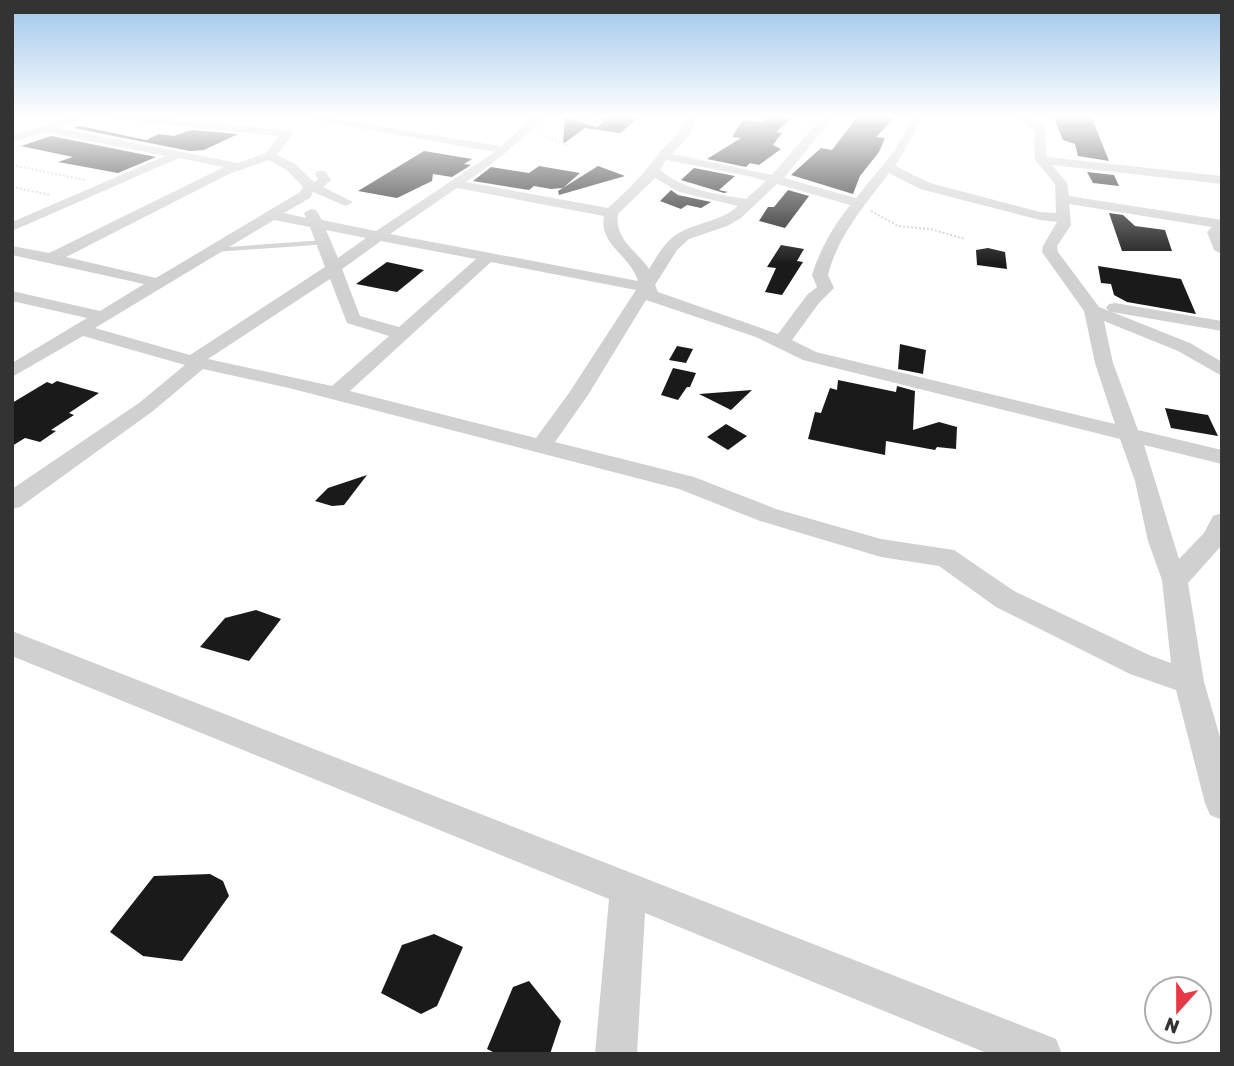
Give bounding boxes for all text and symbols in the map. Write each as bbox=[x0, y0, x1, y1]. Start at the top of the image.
north arrow bbox=[1143, 975, 1213, 1045]
text: N bbox=[1162, 1012, 1183, 1039]

